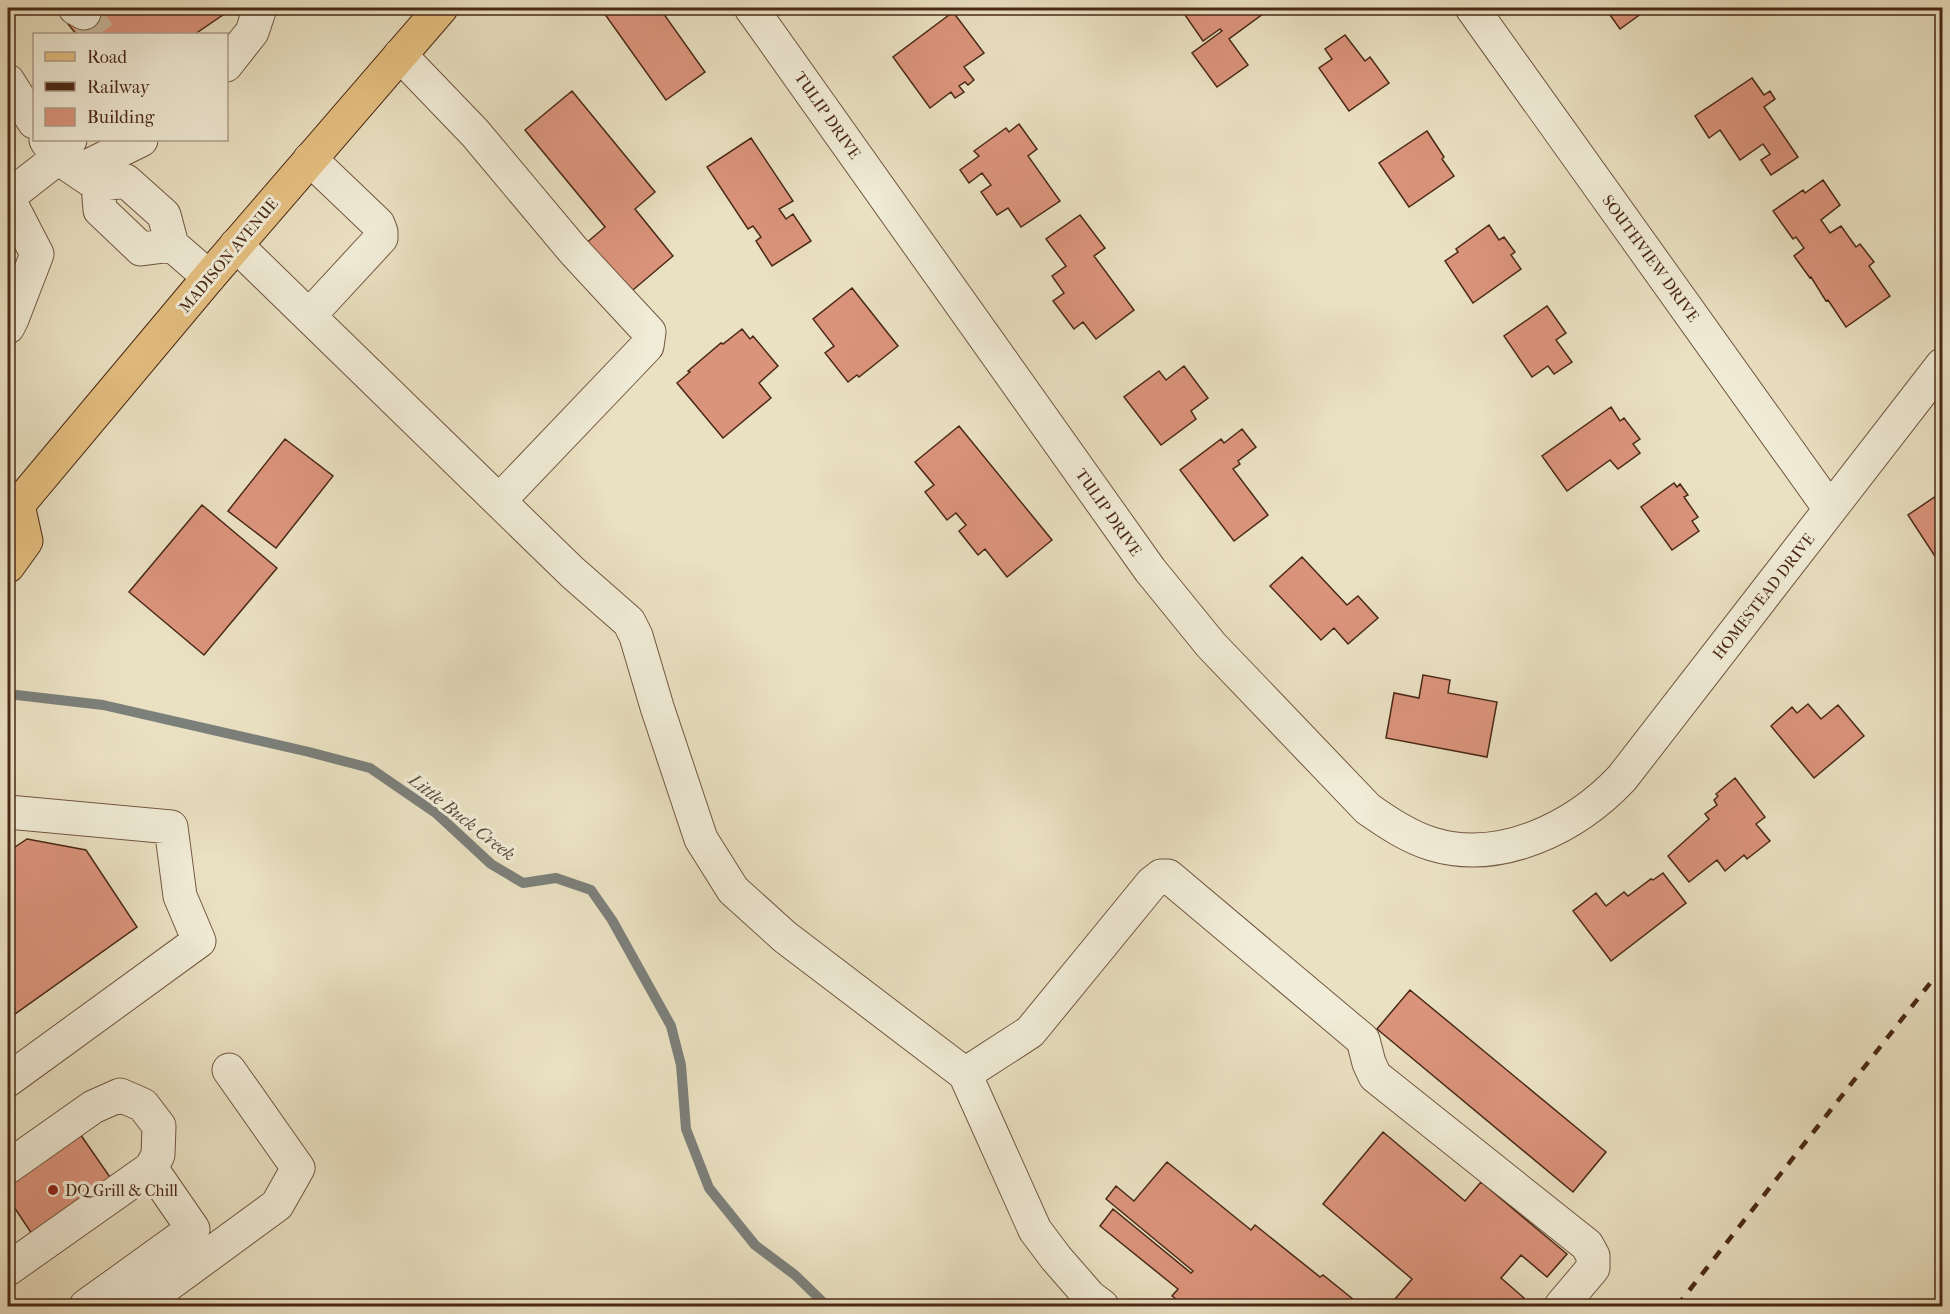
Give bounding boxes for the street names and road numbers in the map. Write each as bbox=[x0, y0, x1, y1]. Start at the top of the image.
street label: TULIP DRIVE bbox=[790, 68, 865, 163]
street label: SOUTHVIEW DRIVE bbox=[1598, 191, 1703, 326]
street label: MADISON AVENUE bbox=[175, 194, 282, 316]
street label: TULIP DRIVE bbox=[1071, 465, 1146, 560]
street label: HOMESTEAD DRIVE bbox=[1708, 529, 1819, 663]

